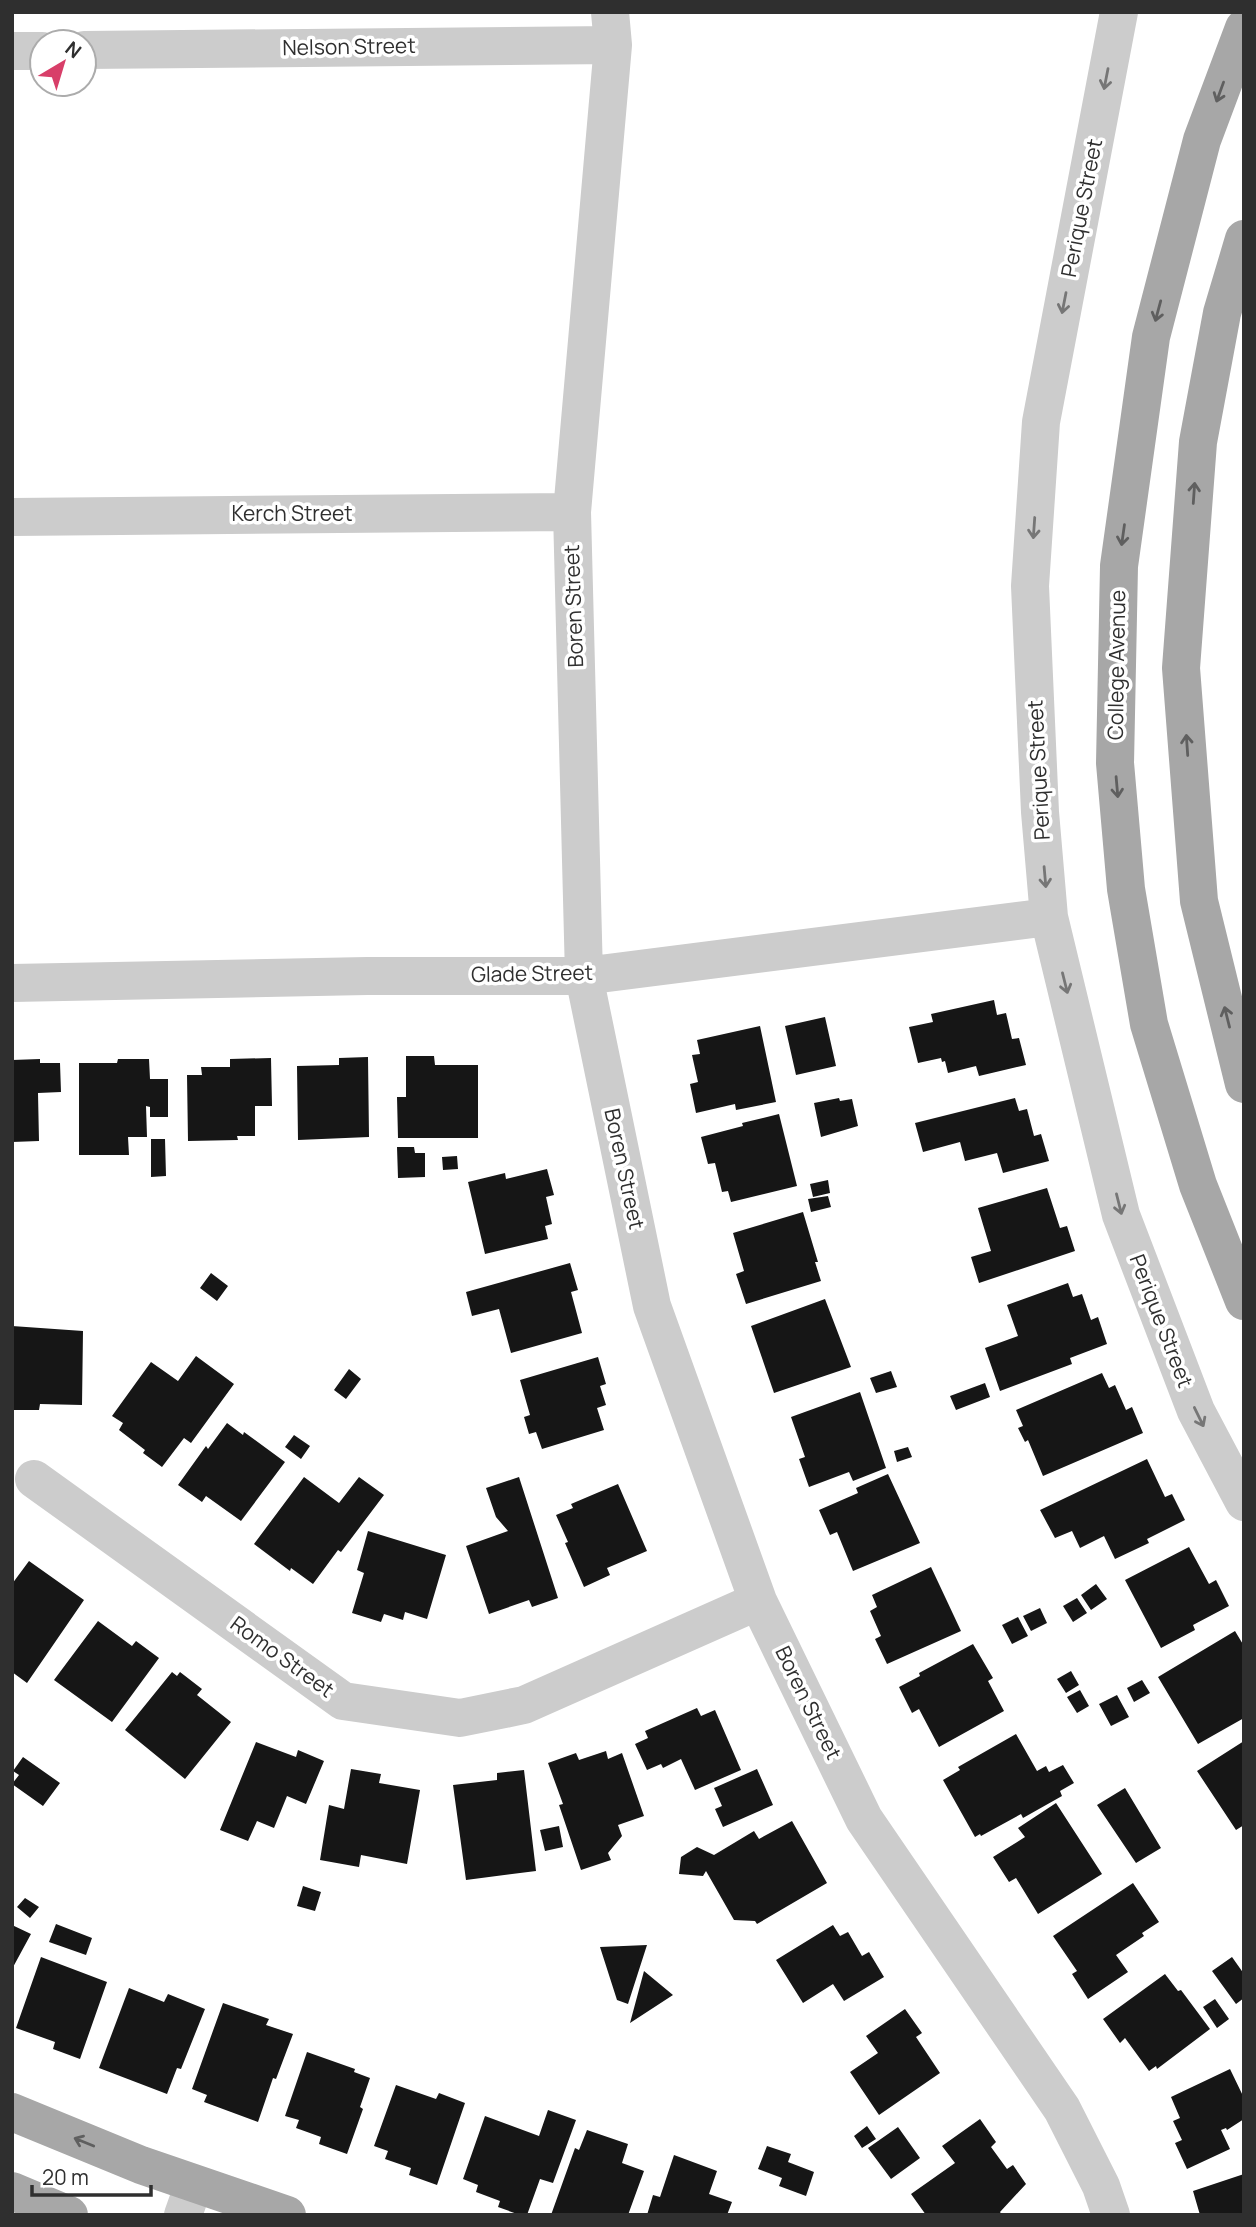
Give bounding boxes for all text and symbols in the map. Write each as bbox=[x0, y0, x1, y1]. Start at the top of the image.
north arrow bbox=[28, 28, 98, 98]
street label: Nelson Street bbox=[282, 31, 416, 61]
text: N bbox=[60, 35, 87, 64]
one-way arrow bbox=[1099, 67, 1113, 90]
one-way arrow bbox=[1213, 81, 1225, 103]
street label: Perique Street bbox=[1054, 136, 1108, 279]
one-way arrow bbox=[1056, 291, 1070, 314]
one-way arrow bbox=[1151, 299, 1164, 322]
one-way arrow bbox=[1188, 483, 1201, 505]
street label: Kerch Street bbox=[231, 499, 353, 527]
one-way arrow bbox=[1027, 516, 1040, 539]
one-way arrow bbox=[1116, 523, 1129, 546]
street label: Boren Street bbox=[557, 544, 589, 668]
street label: College Avenue bbox=[1101, 590, 1131, 740]
street label: Perique Street bbox=[1020, 699, 1056, 841]
one-way arrow bbox=[1180, 734, 1193, 756]
one-way arrow bbox=[1111, 775, 1124, 798]
one-way arrow bbox=[1039, 865, 1052, 888]
street label: Glade Street bbox=[471, 958, 593, 988]
one-way arrow bbox=[1059, 971, 1072, 994]
one-way arrow bbox=[1220, 1006, 1233, 1029]
street label: Boren Street bbox=[599, 1106, 651, 1232]
one-way arrow bbox=[1113, 1192, 1126, 1215]
street label: Perique Street bbox=[1124, 1250, 1200, 1391]
one-way arrow bbox=[1193, 1406, 1206, 1427]
street label: Romo Street bbox=[225, 1609, 340, 1703]
street label: Boren Street bbox=[769, 1641, 848, 1764]
one-way arrow bbox=[74, 2134, 96, 2147]
scale bar bbox=[32, 2154, 150, 2198]
text: 20 m bbox=[42, 2163, 89, 2191]

